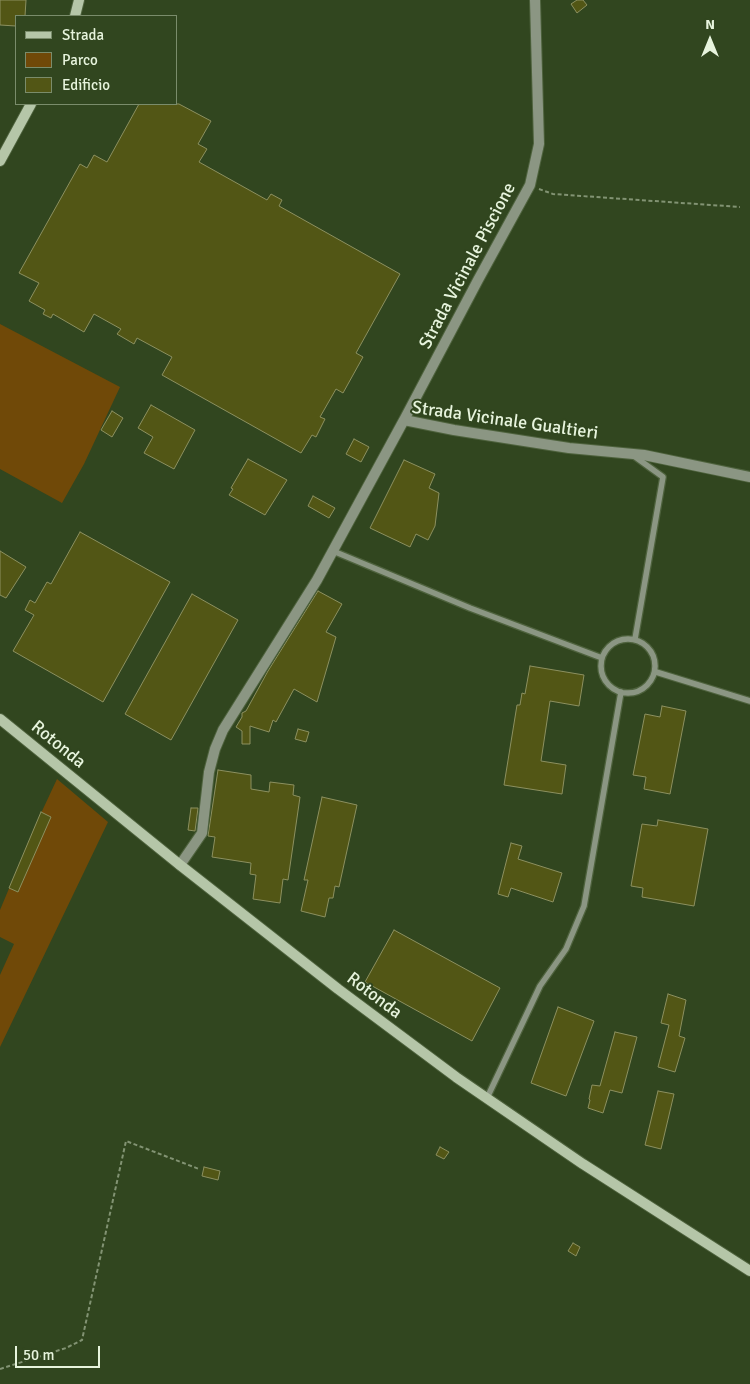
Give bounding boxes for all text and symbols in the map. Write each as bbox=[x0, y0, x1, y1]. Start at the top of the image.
legend bbox=[15, 15, 178, 105]
north arrow bbox=[685, 15, 735, 65]
text: N bbox=[705, 16, 715, 33]
text: Strada bbox=[62, 26, 104, 44]
text: Parco bbox=[62, 51, 98, 69]
text: Edificio bbox=[62, 76, 110, 94]
street label: Strada Vicinale Piscione bbox=[415, 179, 521, 353]
street label: Strada Vicinale Gualtieri bbox=[410, 397, 600, 445]
street label: Rotonda bbox=[26, 717, 90, 773]
street label: Rotonda bbox=[342, 968, 406, 1024]
scale bar bbox=[18, 1336, 102, 1368]
text: 50 m bbox=[23, 1346, 54, 1364]

